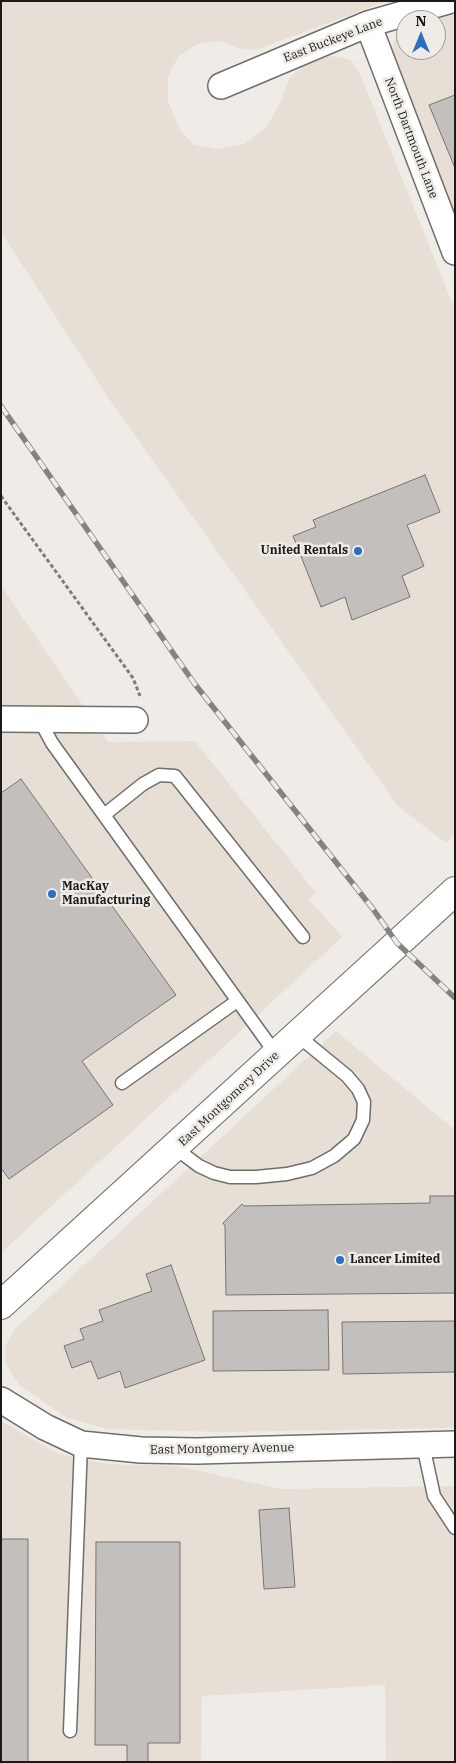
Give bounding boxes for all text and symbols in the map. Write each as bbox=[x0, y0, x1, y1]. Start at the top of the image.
north arrow bbox=[396, 10, 446, 60]
text: N bbox=[415, 12, 427, 30]
street label: East Buckeye Lane bbox=[281, 14, 385, 66]
street label: North Dartmouth Lane bbox=[381, 75, 441, 201]
place label: United Rentals bbox=[261, 544, 348, 558]
marker: United Rentals bbox=[352, 545, 364, 557]
place label: MacKay Manufacturing bbox=[62, 880, 150, 908]
marker: MacKay Manufacturing bbox=[46, 888, 58, 900]
street label: East Montgomery Drive bbox=[176, 1049, 282, 1149]
place label: Lancer Limited bbox=[350, 1253, 440, 1267]
marker: Lancer Limited bbox=[334, 1254, 346, 1266]
street label: East Montgomery Avenue bbox=[150, 1441, 294, 1457]

